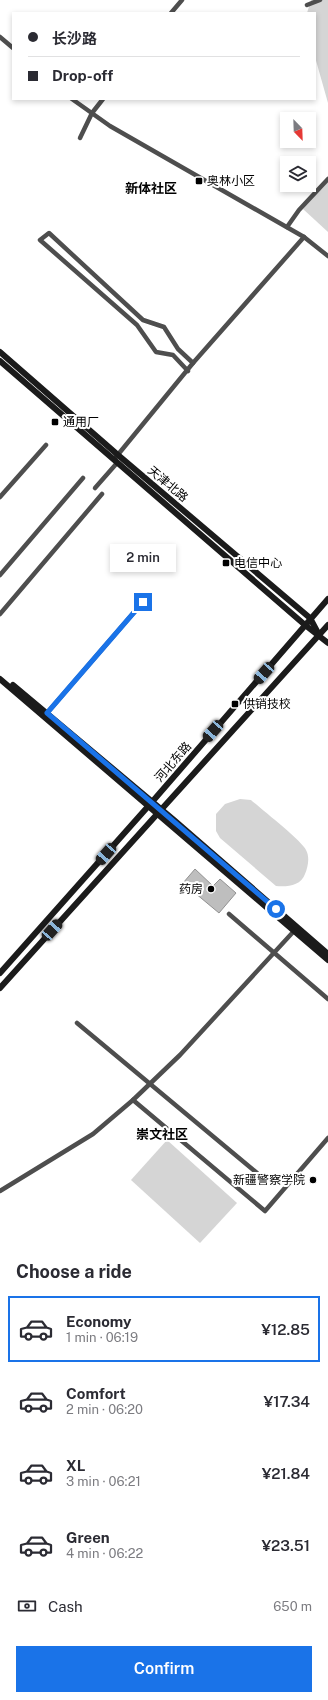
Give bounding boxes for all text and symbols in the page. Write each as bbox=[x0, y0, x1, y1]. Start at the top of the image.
text: 长沙路 bbox=[52, 30, 97, 47]
text: Drop-off bbox=[52, 67, 113, 84]
north arrow bbox=[280, 112, 316, 148]
map controls bbox=[280, 112, 316, 192]
button: layers bbox=[280, 156, 316, 192]
place label: 奥林小区 bbox=[207, 174, 255, 188]
marker: 奥林小区 bbox=[194, 176, 204, 186]
district label: 新体社区 bbox=[125, 181, 177, 196]
place label: 通用厂 bbox=[63, 415, 99, 429]
marker: 通用厂 bbox=[50, 417, 60, 427]
street label: 天津北路 bbox=[145, 463, 191, 505]
callout: 2 min bbox=[110, 544, 176, 572]
text: 2 min bbox=[126, 550, 160, 565]
place label: 电信中心 bbox=[234, 556, 282, 570]
marker: 电信中心 bbox=[221, 558, 231, 568]
route end bbox=[134, 593, 152, 611]
car bbox=[252, 660, 276, 686]
place label: 供销技校 bbox=[243, 697, 291, 711]
marker: 供销技校 bbox=[230, 699, 240, 709]
car bbox=[201, 718, 225, 744]
street label: 河北东路 bbox=[152, 739, 194, 785]
car bbox=[94, 841, 118, 867]
place label: 药房 bbox=[179, 882, 203, 896]
marker: 药房 bbox=[206, 884, 216, 894]
route start bbox=[267, 900, 285, 918]
car bbox=[40, 917, 64, 943]
district label: 崇文社区 bbox=[136, 1127, 188, 1142]
place label: 新疆警察学院 bbox=[233, 1173, 305, 1187]
marker: 新疆警察学院 bbox=[308, 1175, 318, 1185]
text: Choose a ride bbox=[16, 1261, 132, 1282]
icon: car bbox=[18, 1311, 54, 1347]
text: Economy bbox=[66, 1313, 131, 1330]
text: ¥12.85 bbox=[261, 1321, 310, 1338]
text: 1 min · 06:19 bbox=[66, 1330, 138, 1345]
icon: car bbox=[18, 1383, 54, 1419]
text: Comfort bbox=[66, 1385, 126, 1402]
text: ¥17.34 bbox=[264, 1393, 310, 1410]
text: 2 min · 06:20 bbox=[66, 1402, 143, 1417]
icon: car bbox=[18, 1455, 54, 1491]
text: XL bbox=[66, 1457, 85, 1474]
text: ¥21.84 bbox=[262, 1465, 310, 1482]
text: 3 min · 06:21 bbox=[66, 1474, 141, 1489]
icon: car bbox=[18, 1527, 54, 1563]
text: Green bbox=[66, 1529, 110, 1546]
text: ¥23.51 bbox=[262, 1537, 310, 1554]
text: 4 min · 06:22 bbox=[66, 1546, 143, 1561]
icon: cash bbox=[16, 1595, 38, 1617]
text: Cash bbox=[48, 1598, 83, 1615]
text: 650 m bbox=[273, 1599, 312, 1614]
button: Confirm bbox=[16, 1646, 312, 1692]

